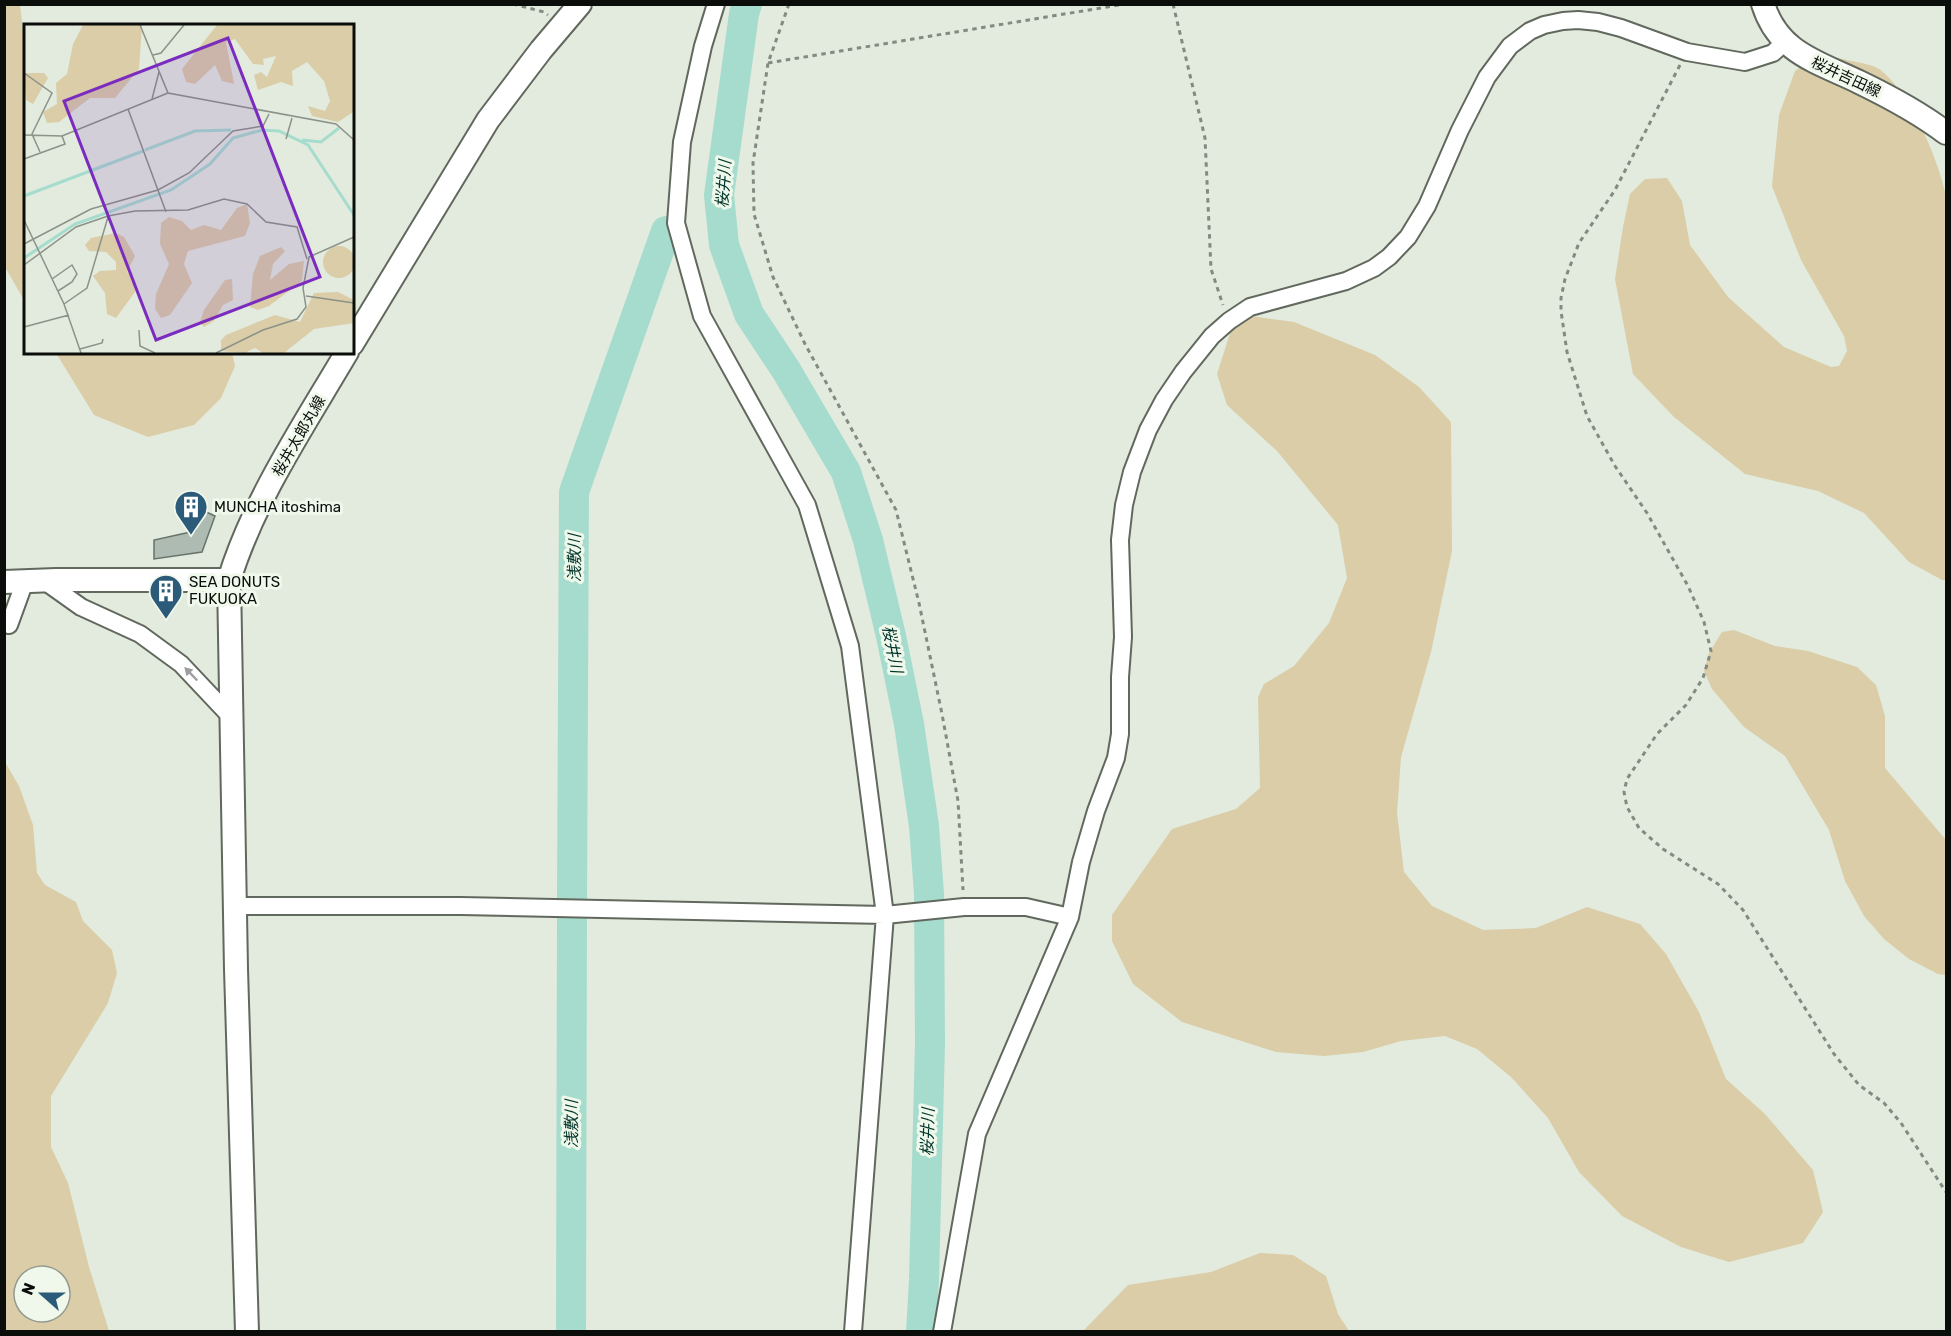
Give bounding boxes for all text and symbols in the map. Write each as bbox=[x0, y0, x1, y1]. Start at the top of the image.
inset map bbox=[24, 24, 354, 354]
street label: 桜井吉田線 bbox=[1808, 53, 1884, 101]
water label: 桜井川 bbox=[712, 157, 735, 209]
street label: 桜井太郎丸線 bbox=[269, 393, 329, 479]
building icon: MUNCHA itoshima bbox=[173, 489, 209, 536]
place label: MUNCHA itoshima bbox=[214, 498, 341, 516]
water label: 浅敷川 bbox=[565, 532, 584, 582]
building icon: SEA DONUTS FUKUOKA bbox=[148, 573, 184, 620]
place label: SEA DONUTS FUKUOKA bbox=[189, 573, 280, 608]
water label: 桜井川 bbox=[879, 624, 907, 676]
one-way arrow bbox=[184, 667, 198, 682]
water label: 浅敷川 bbox=[562, 1098, 581, 1148]
water label: 桜井川 bbox=[917, 1106, 938, 1156]
north arrow bbox=[12, 1264, 72, 1324]
text: N bbox=[18, 1280, 39, 1298]

